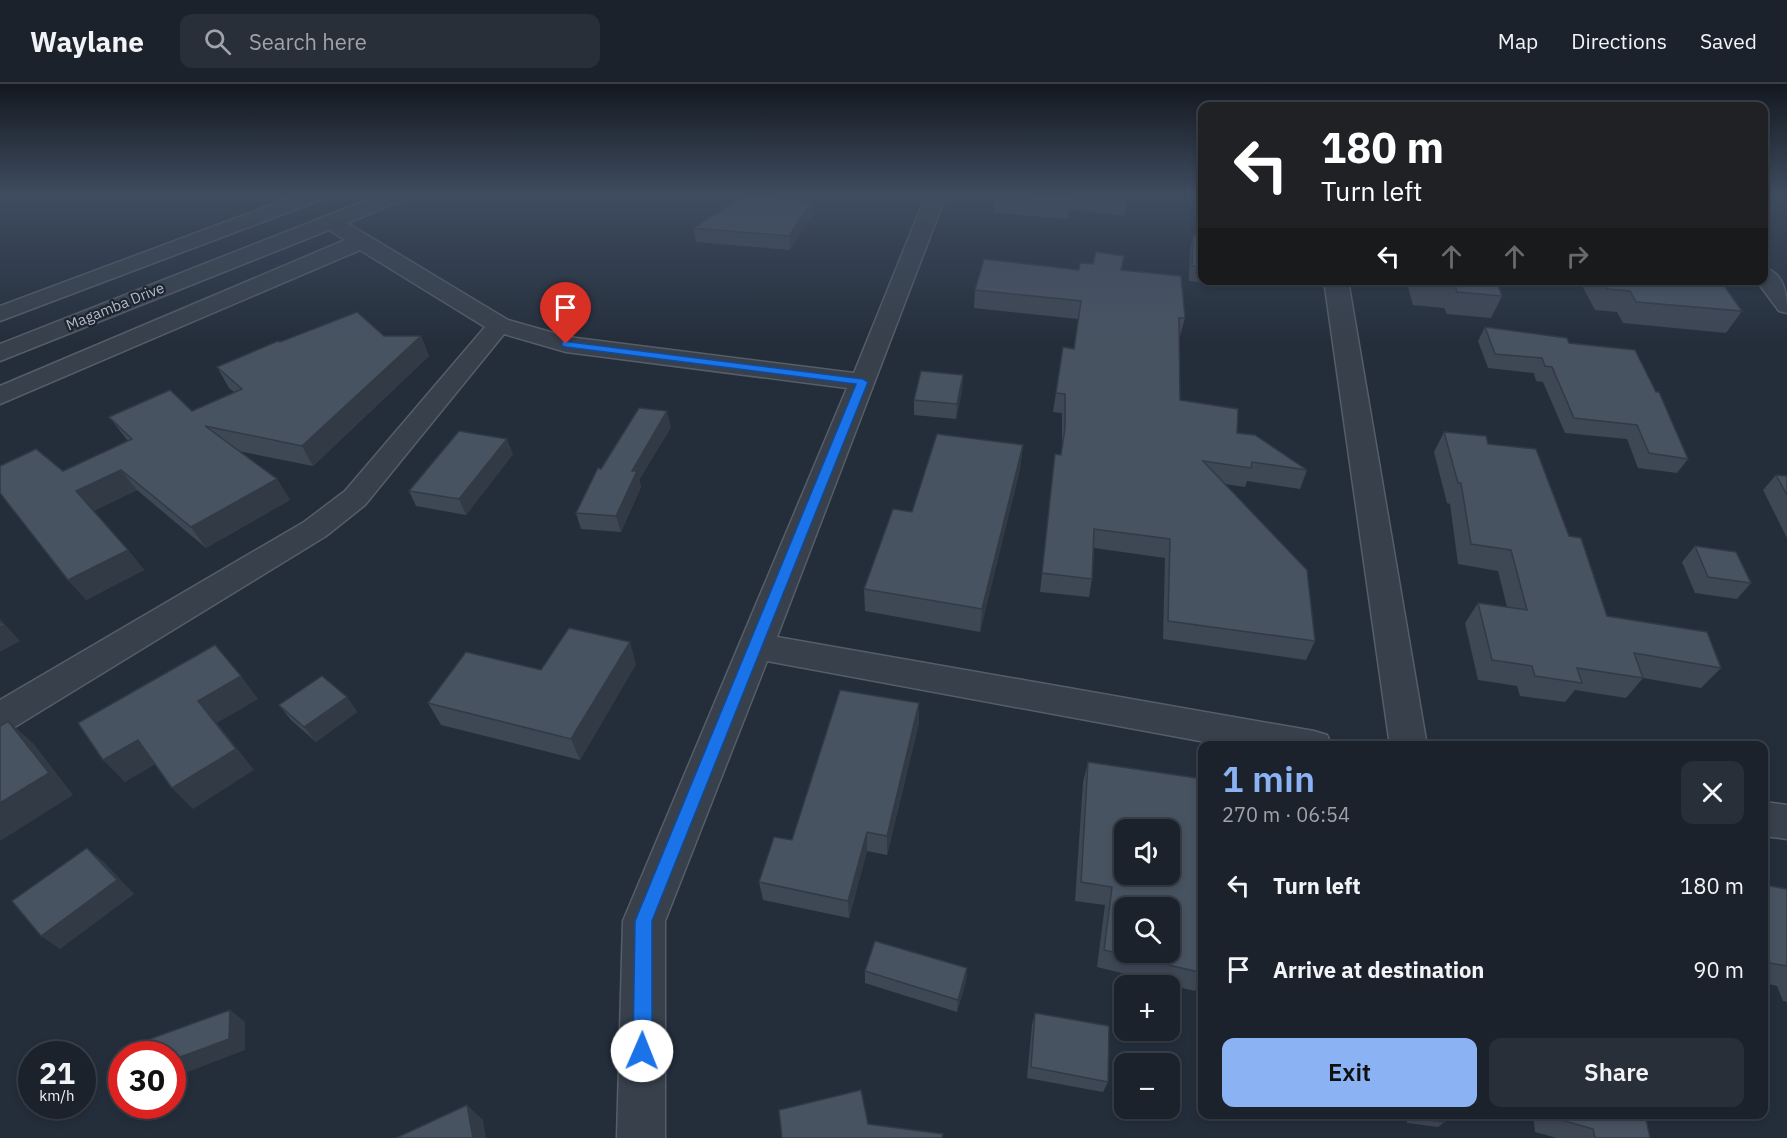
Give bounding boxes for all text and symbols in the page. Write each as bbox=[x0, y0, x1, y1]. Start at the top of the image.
search box bbox=[180, 14, 600, 68]
text: Waylane bbox=[30, 23, 144, 60]
icon: search bbox=[201, 25, 234, 58]
text: Search here bbox=[249, 27, 367, 56]
text: Map bbox=[1498, 27, 1538, 55]
text: Directions bbox=[1571, 27, 1667, 55]
text: Saved bbox=[1700, 27, 1757, 55]
text: 180 m bbox=[1321, 120, 1444, 175]
icon: left bbox=[1222, 126, 1300, 204]
text: Turn left bbox=[1321, 173, 1422, 208]
icon: left bbox=[1372, 240, 1405, 273]
icon: ahead bbox=[1435, 240, 1468, 273]
icon: ahead bbox=[1498, 240, 1531, 273]
icon: right bbox=[1561, 240, 1594, 273]
street label: Magamba Drive bbox=[63, 278, 167, 334]
pin bbox=[540, 282, 591, 344]
icon: arrive bbox=[549, 291, 582, 324]
text: 1 min bbox=[1222, 755, 1315, 802]
button: close bbox=[1681, 761, 1744, 824]
text: 270 m · 06:54 bbox=[1222, 801, 1350, 828]
map controls bbox=[1114, 819, 1180, 1119]
button: sound bbox=[1114, 819, 1180, 885]
icon: left bbox=[1222, 869, 1255, 902]
text: Turn left bbox=[1273, 871, 1361, 900]
text: 180 m bbox=[1680, 871, 1744, 900]
button: search bbox=[1114, 897, 1180, 963]
icon: arrive bbox=[1222, 953, 1255, 986]
text: Arrive at destination bbox=[1273, 955, 1484, 984]
text: 90 m bbox=[1693, 955, 1744, 984]
button: + bbox=[1114, 975, 1180, 1041]
position arrow bbox=[610, 1019, 674, 1083]
button: Exit bbox=[1222, 1038, 1477, 1107]
button: Share bbox=[1489, 1038, 1744, 1107]
speed limit sign: 30 bbox=[108, 1041, 186, 1119]
text: 21 bbox=[39, 1053, 75, 1092]
button: − bbox=[1114, 1053, 1180, 1119]
text: km/h bbox=[39, 1086, 75, 1105]

